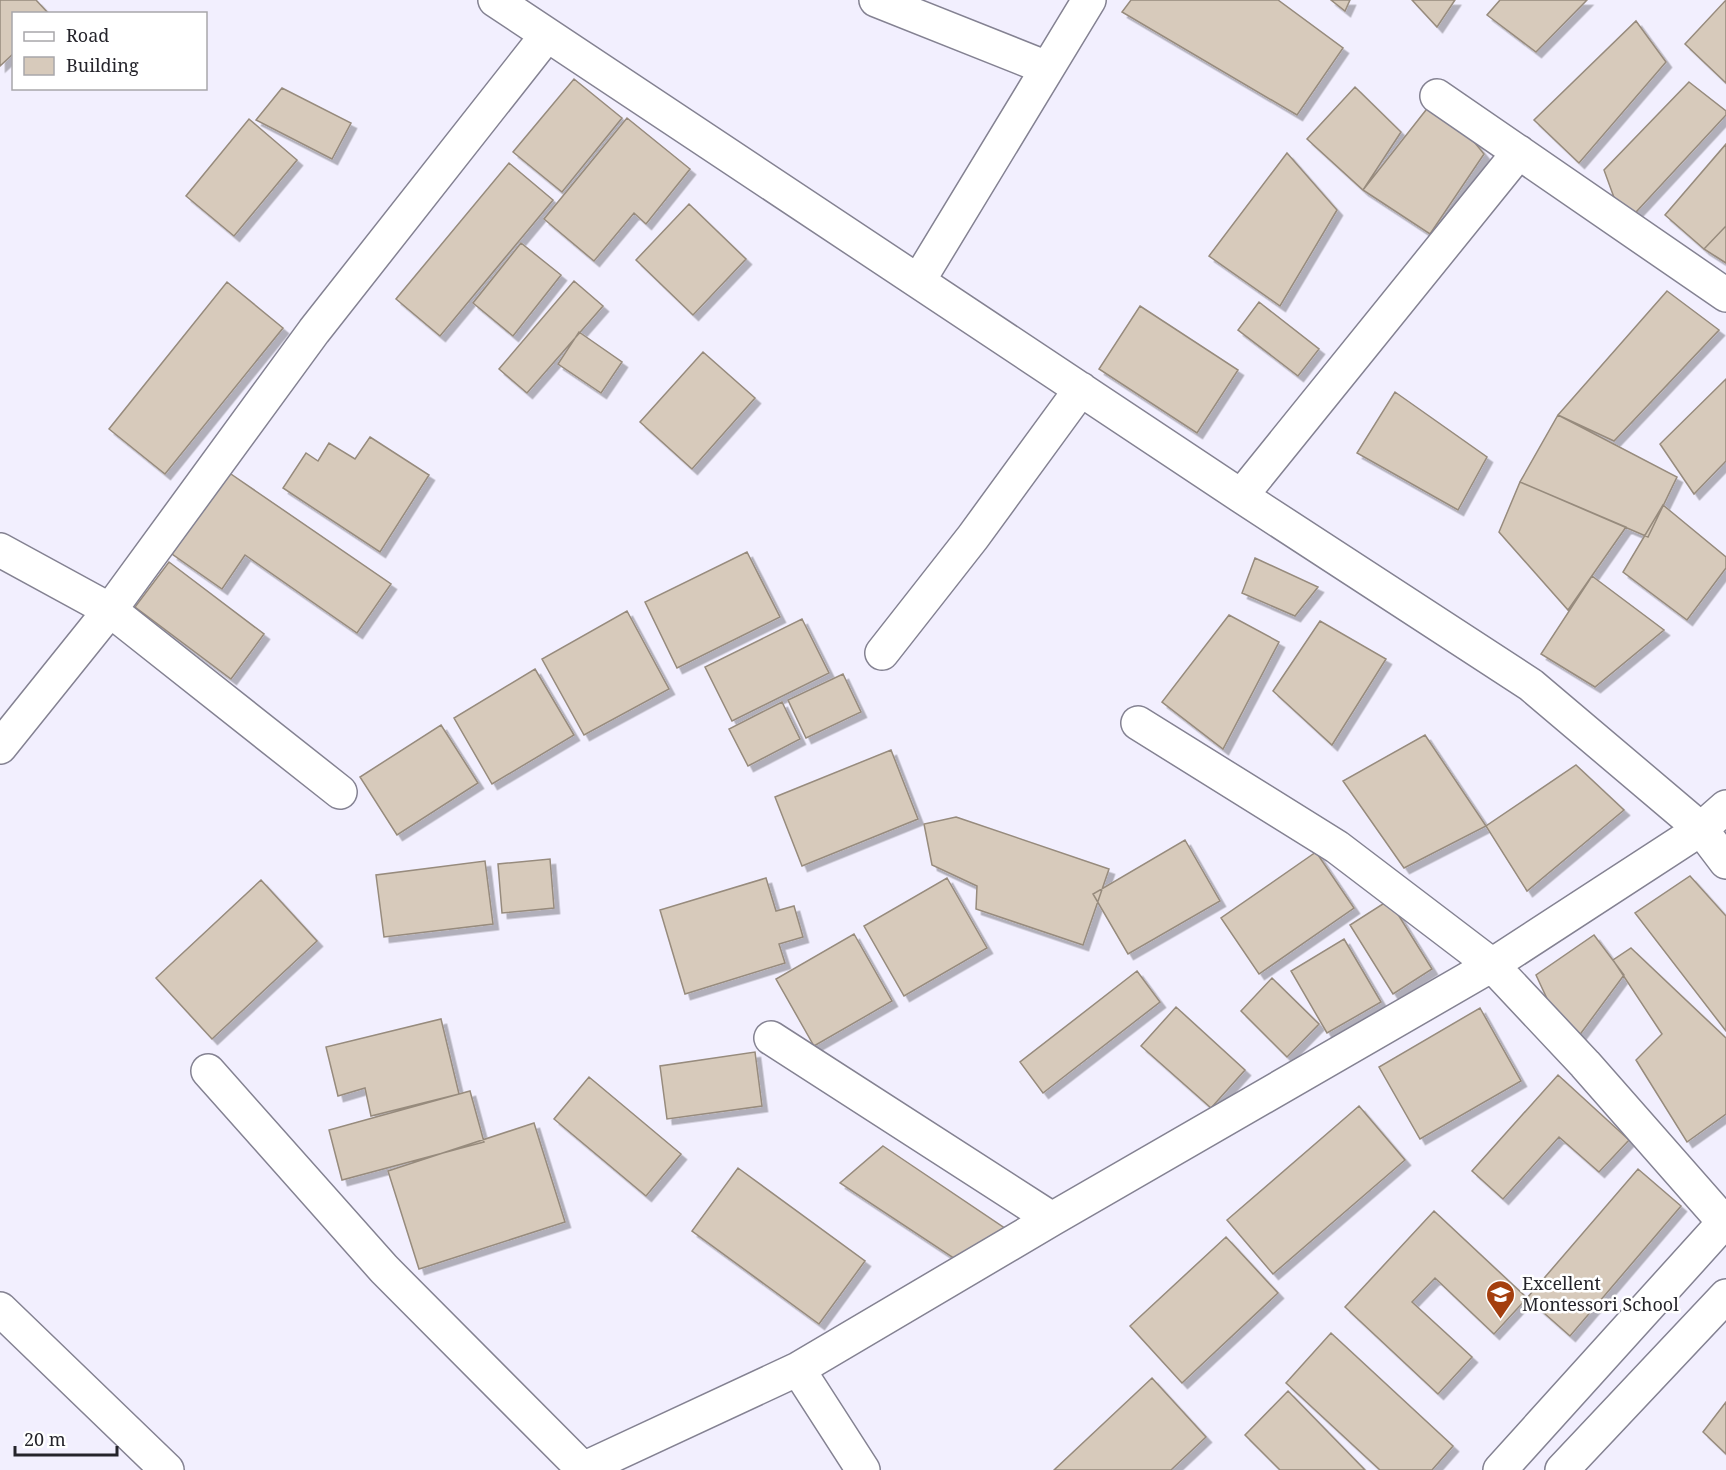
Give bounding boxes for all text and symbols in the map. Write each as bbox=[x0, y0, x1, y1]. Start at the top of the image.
legend bbox=[12, 12, 207, 90]
text: Road bbox=[66, 23, 109, 47]
text: Building bbox=[66, 53, 139, 77]
place label: Excellent Montessori School bbox=[1522, 1271, 1679, 1316]
school or university icon: Excellent Montessori School bbox=[1485, 1278, 1517, 1320]
scale bar bbox=[15, 1419, 117, 1457]
text: 20 m bbox=[24, 1427, 66, 1451]

